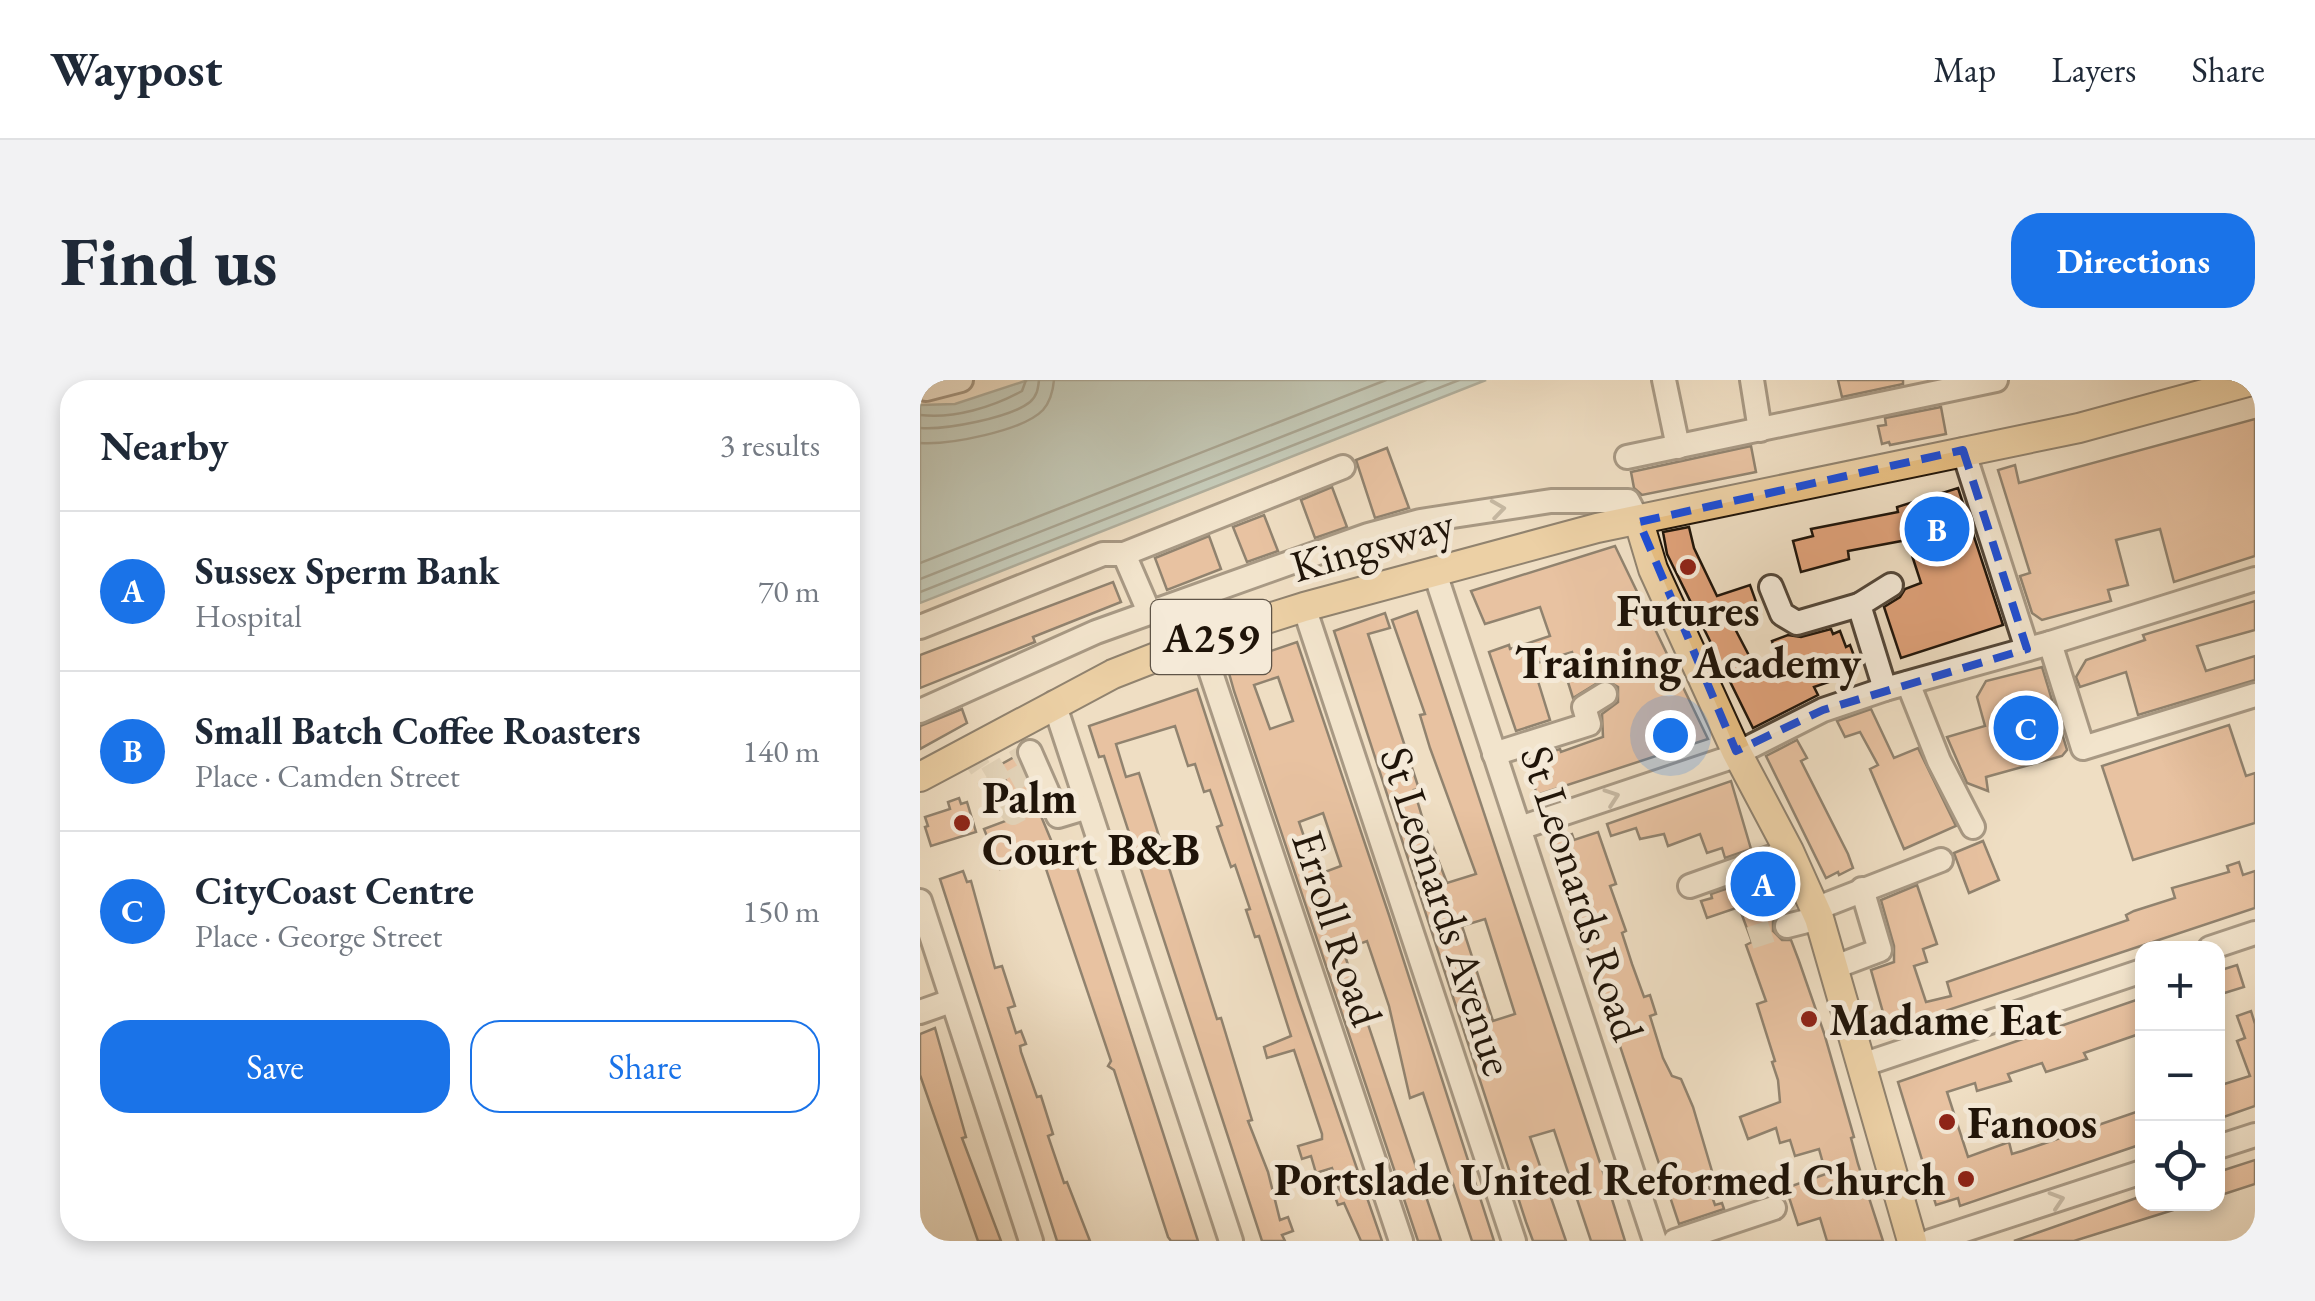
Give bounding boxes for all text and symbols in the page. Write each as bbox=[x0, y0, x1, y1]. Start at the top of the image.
text: Waypost bbox=[50, 38, 222, 100]
text: Map bbox=[1933, 47, 1996, 92]
text: Layers bbox=[2051, 47, 2136, 92]
text: Share bbox=[2191, 47, 2265, 92]
button: Directions bbox=[2011, 213, 2255, 308]
text: Find us bbox=[60, 215, 278, 306]
text: Nearby bbox=[100, 418, 229, 473]
text: 3 results bbox=[720, 424, 820, 466]
pin: B bbox=[1904, 492, 1970, 566]
street label: Kingsway bbox=[1284, 493, 1460, 595]
one-way arrow bbox=[1489, 500, 1506, 521]
text: Sussex Sperm Bank bbox=[195, 546, 499, 595]
marker: Futures Training Academy bbox=[1677, 556, 1699, 578]
text: A bbox=[121, 570, 144, 612]
text: 70 m bbox=[758, 570, 820, 612]
place label: Futures Training Academy bbox=[1515, 581, 1862, 692]
text: Hospital bbox=[195, 595, 302, 637]
road number: A259 bbox=[1151, 600, 1271, 674]
pin: C bbox=[1994, 690, 2058, 766]
text: Small Batch Coffee Roasters bbox=[195, 706, 641, 755]
your location bbox=[1645, 710, 1696, 761]
text: B bbox=[122, 730, 143, 772]
text: 140 m bbox=[743, 730, 820, 772]
street label: St Leonards Road bbox=[1508, 738, 1658, 1048]
street label: St Leonards Avenue bbox=[1368, 739, 1528, 1083]
text: Place · Camden Street bbox=[195, 755, 460, 797]
place label: Palm Court B&B bbox=[982, 768, 1200, 878]
one-way arrow bbox=[1603, 788, 1620, 808]
marker: Palm Court B&B bbox=[951, 812, 973, 834]
street label: Erroll Road bbox=[1279, 823, 1397, 1033]
pin: A bbox=[1730, 846, 1796, 922]
text: CityCoast Centre bbox=[195, 866, 474, 915]
text: C bbox=[121, 890, 144, 932]
text: 150 m bbox=[743, 890, 820, 932]
text: Place · George Street bbox=[195, 915, 442, 957]
map controls bbox=[2135, 941, 2225, 1211]
button: + bbox=[2135, 941, 2225, 1031]
place label: Madame Eat bbox=[1829, 990, 2062, 1048]
marker: Madame Eat bbox=[1798, 1008, 1820, 1030]
button: Save bbox=[100, 1020, 450, 1113]
button: Share bbox=[470, 1020, 820, 1113]
button: − bbox=[2135, 1031, 2225, 1121]
place label: Fanoos bbox=[1967, 1093, 2097, 1151]
marker: Fanoos bbox=[1936, 1111, 1958, 1133]
button: locate bbox=[2135, 1121, 2225, 1211]
place label: Portslade United Reformed Church bbox=[1274, 1150, 1946, 1208]
marker: Portslade United Reformed Church bbox=[1955, 1168, 1977, 1190]
one-way arrow bbox=[2047, 1191, 2064, 1212]

